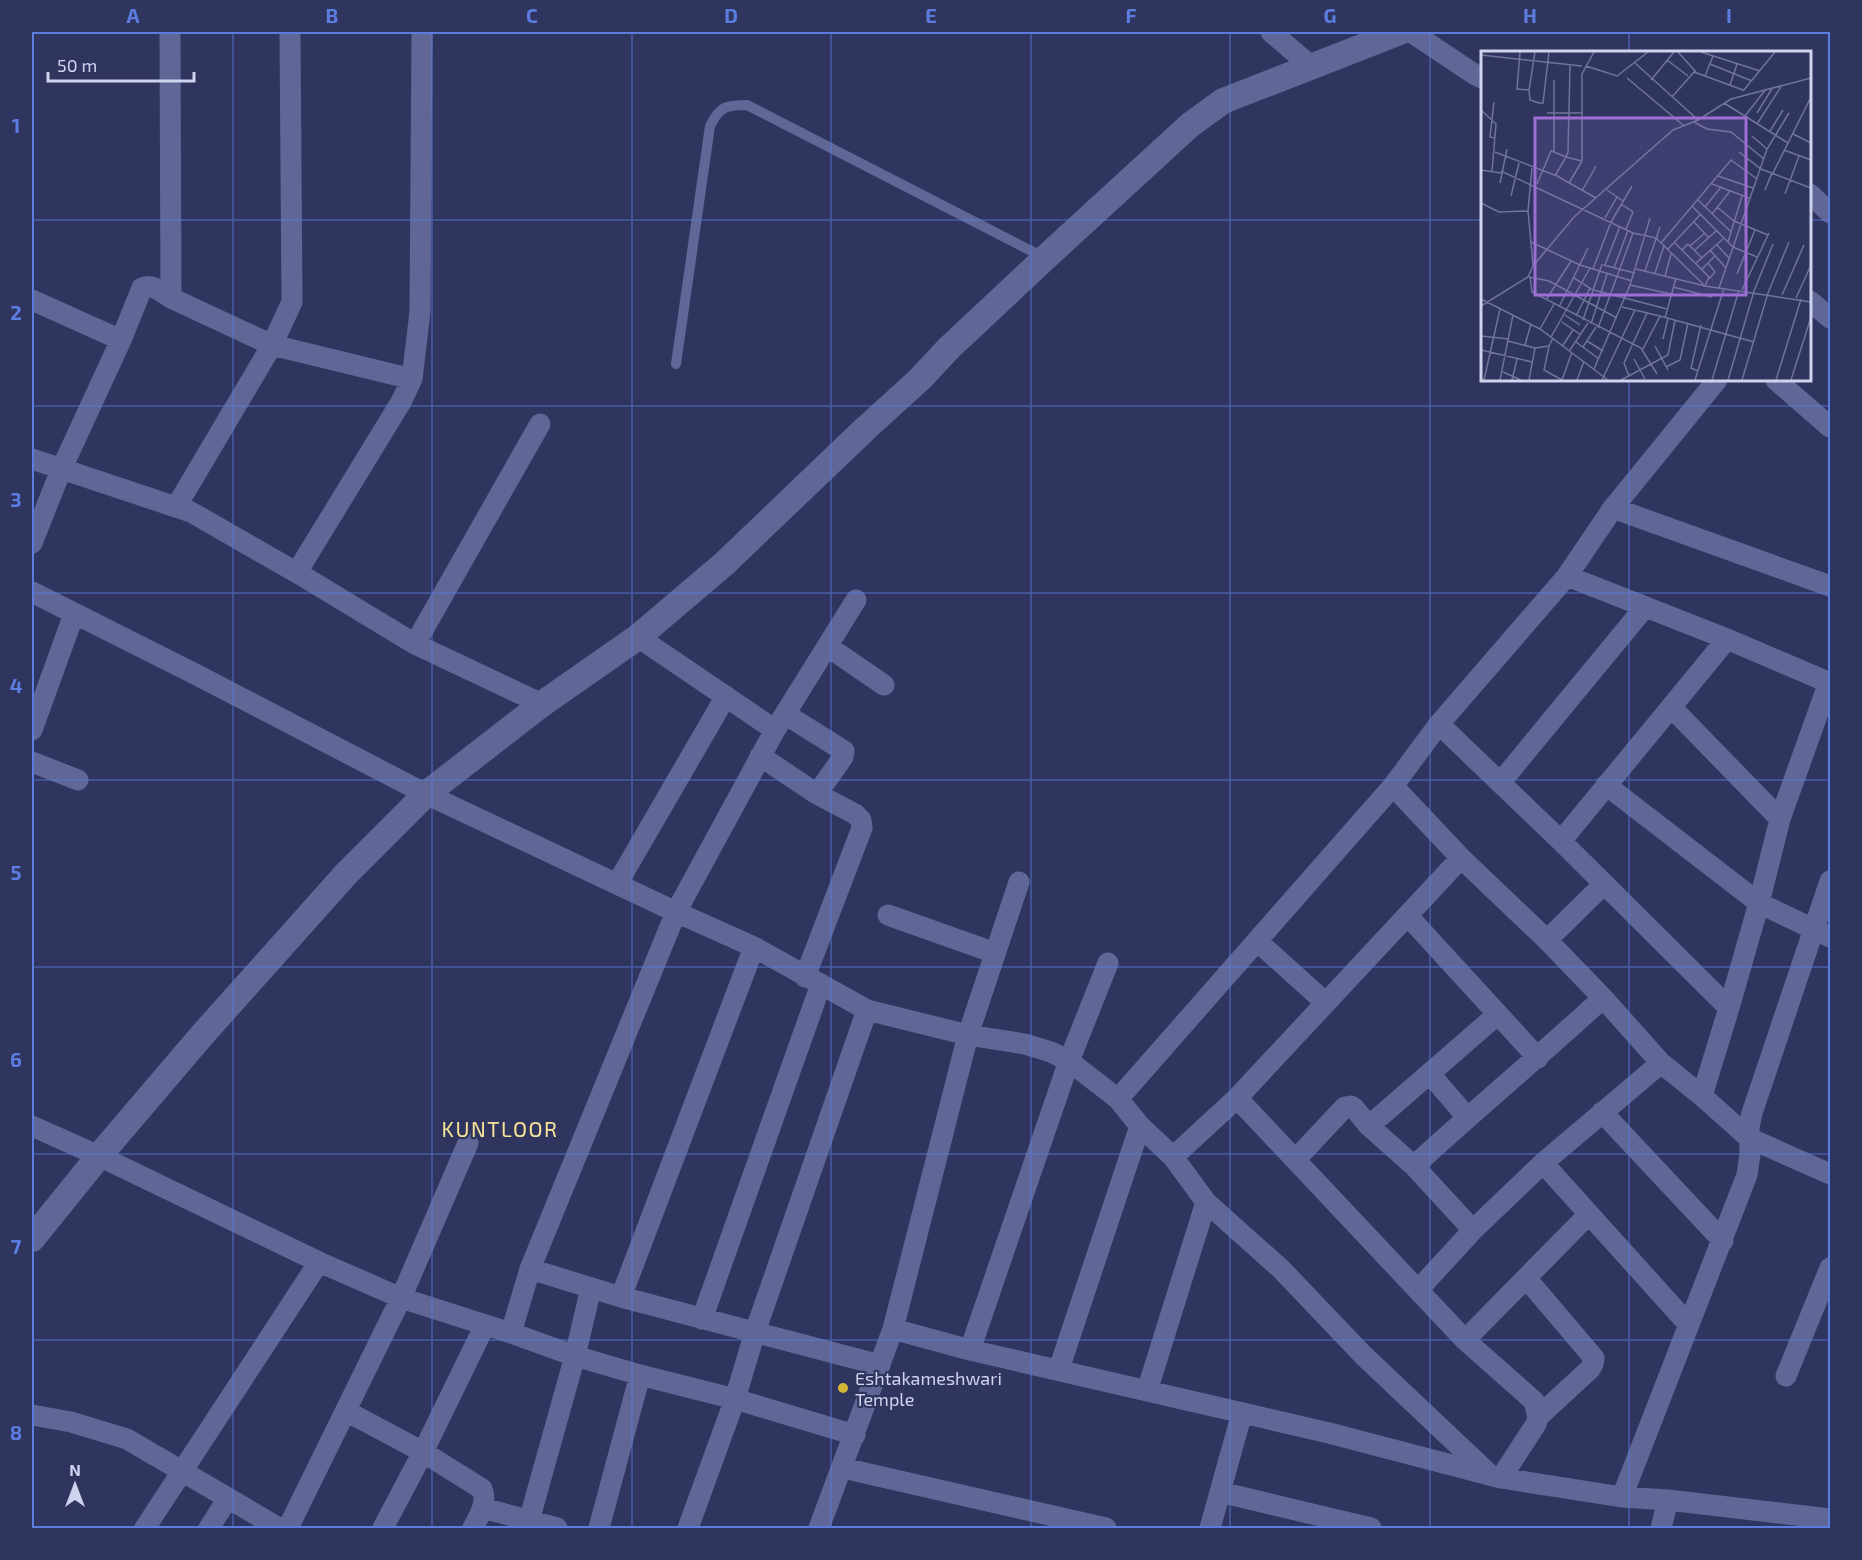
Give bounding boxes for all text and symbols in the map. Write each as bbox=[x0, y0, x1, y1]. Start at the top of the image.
text: A bbox=[126, 3, 140, 27]
text: B bbox=[326, 3, 338, 27]
text: C bbox=[526, 3, 538, 27]
text: D bbox=[724, 3, 738, 27]
text: E bbox=[925, 3, 937, 27]
text: F bbox=[1125, 3, 1137, 27]
text: G bbox=[1324, 3, 1336, 27]
text: H bbox=[1523, 3, 1537, 27]
text: I bbox=[1726, 3, 1732, 27]
scale bar bbox=[48, 45, 194, 83]
inset map bbox=[1481, 51, 1811, 381]
text: 50 m bbox=[57, 54, 97, 76]
text: 1 bbox=[12, 113, 20, 137]
text: 2 bbox=[10, 300, 22, 324]
text: 3 bbox=[10, 487, 22, 511]
text: 4 bbox=[10, 673, 23, 697]
text: 5 bbox=[10, 860, 22, 884]
text: 6 bbox=[10, 1047, 22, 1071]
district label: KUNTLOOR bbox=[442, 1116, 558, 1141]
text: 7 bbox=[11, 1234, 22, 1258]
place label: Eshtakameshwari Temple bbox=[855, 1367, 1002, 1410]
marker: Eshtakameshwari Temple bbox=[836, 1381, 850, 1395]
text: 8 bbox=[10, 1420, 22, 1444]
north arrow bbox=[45, 1455, 105, 1515]
text: N bbox=[69, 1460, 81, 1479]

